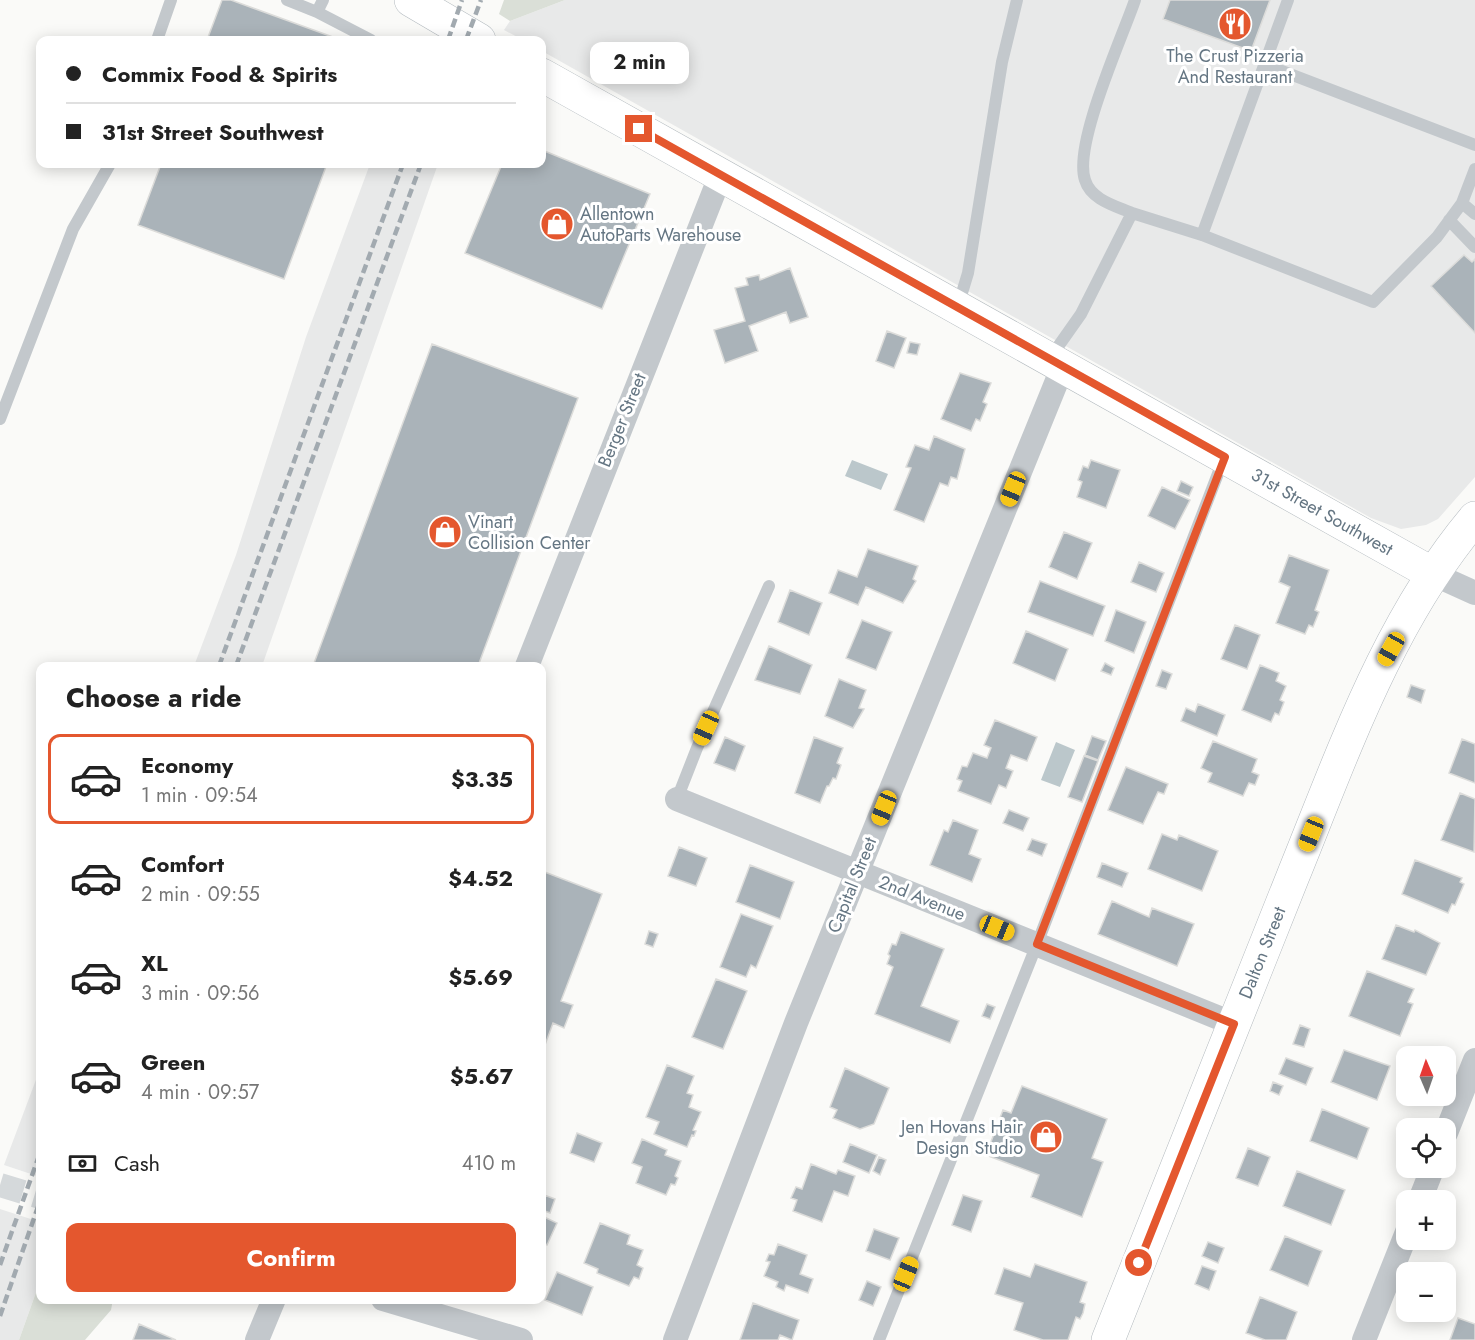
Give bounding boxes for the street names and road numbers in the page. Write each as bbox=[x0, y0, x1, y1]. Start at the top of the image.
street label: Berger Street bbox=[591, 368, 653, 471]
street label: 31st Street Southwest bbox=[1246, 462, 1398, 562]
street label: Capital Street bbox=[821, 833, 883, 937]
street label: 2nd Avenue bbox=[875, 869, 969, 927]
street label: Dalton Street bbox=[1232, 902, 1293, 1003]

